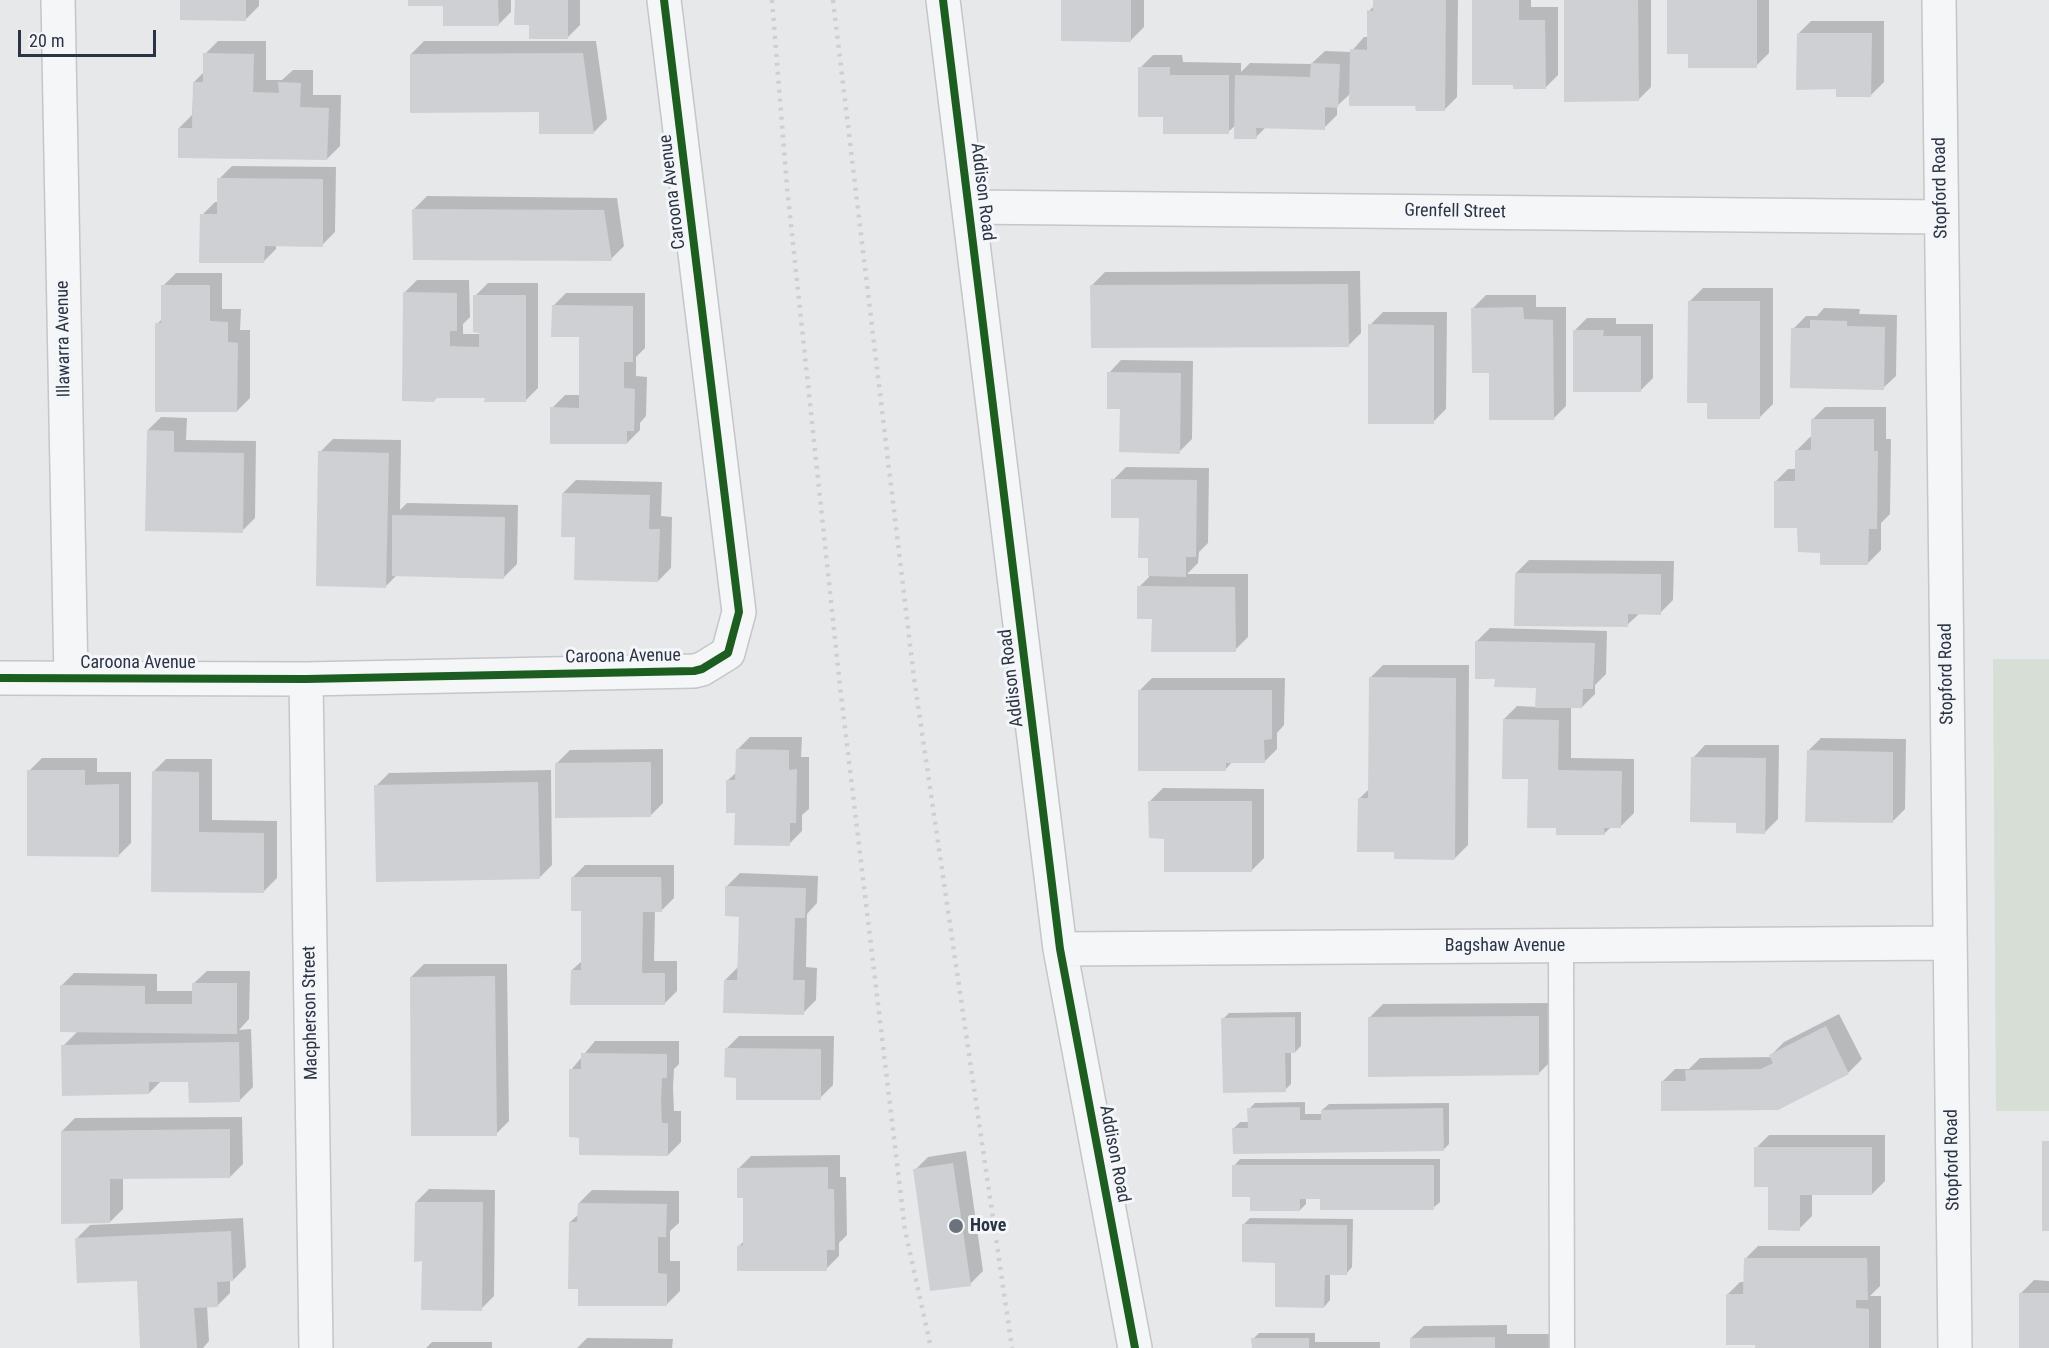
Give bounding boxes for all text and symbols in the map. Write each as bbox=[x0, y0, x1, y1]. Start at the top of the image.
scale bar bbox=[21, 18, 159, 56]
text: 20 m bbox=[29, 30, 64, 51]
street label: Caroona Avenue bbox=[655, 133, 691, 251]
street label: Stopford Road bbox=[1929, 137, 1953, 239]
street label: Addison Road bbox=[965, 142, 999, 242]
street label: Grenfell Street bbox=[1404, 200, 1506, 224]
street label: Illawarra Avenue bbox=[52, 280, 76, 398]
street label: Stopford Road bbox=[1935, 623, 1959, 725]
street label: Addison Road bbox=[995, 628, 1029, 728]
street label: Caroona Avenue bbox=[565, 645, 681, 669]
street label: Caroona Avenue bbox=[80, 652, 196, 674]
street label: Bagshaw Avenue bbox=[1445, 935, 1565, 957]
street label: Macpherson Street bbox=[299, 946, 323, 1080]
street label: Addison Road bbox=[1094, 1104, 1134, 1204]
street label: Stopford Road bbox=[1941, 1109, 1965, 1211]
place label: Hove bbox=[970, 1215, 1006, 1237]
marker: Hove bbox=[947, 1217, 965, 1235]

